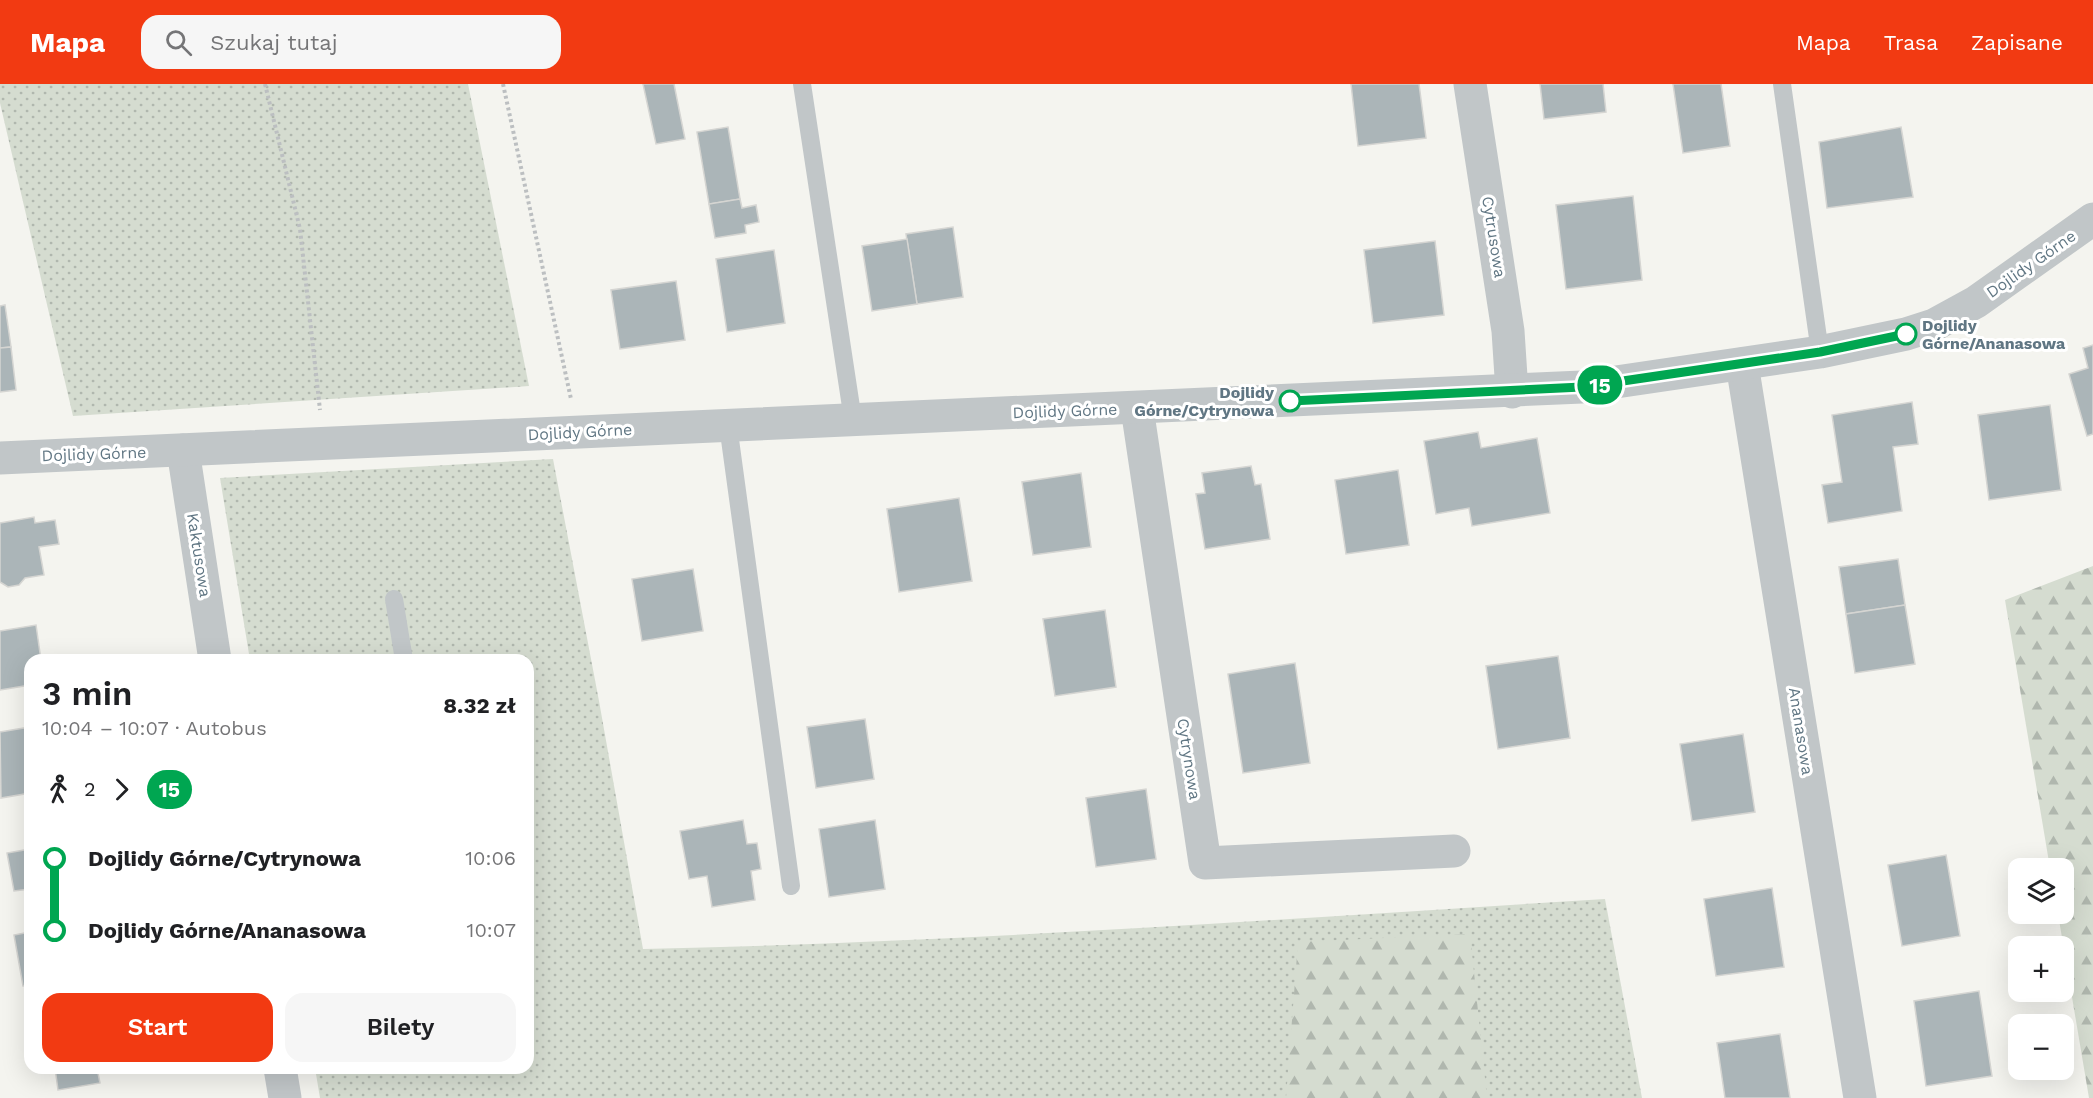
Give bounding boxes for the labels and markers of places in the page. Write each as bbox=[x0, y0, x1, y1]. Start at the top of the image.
place label: Dojlidy Górne/Ananasowa bbox=[1922, 316, 2066, 353]
marker: Dojlidy Górne/Ananasowa bbox=[1895, 323, 1917, 345]
place label: Dojlidy Górne/Cytrynowa bbox=[1134, 383, 1275, 420]
marker: Dojlidy Górne/Cytrynowa bbox=[1279, 390, 1301, 412]

